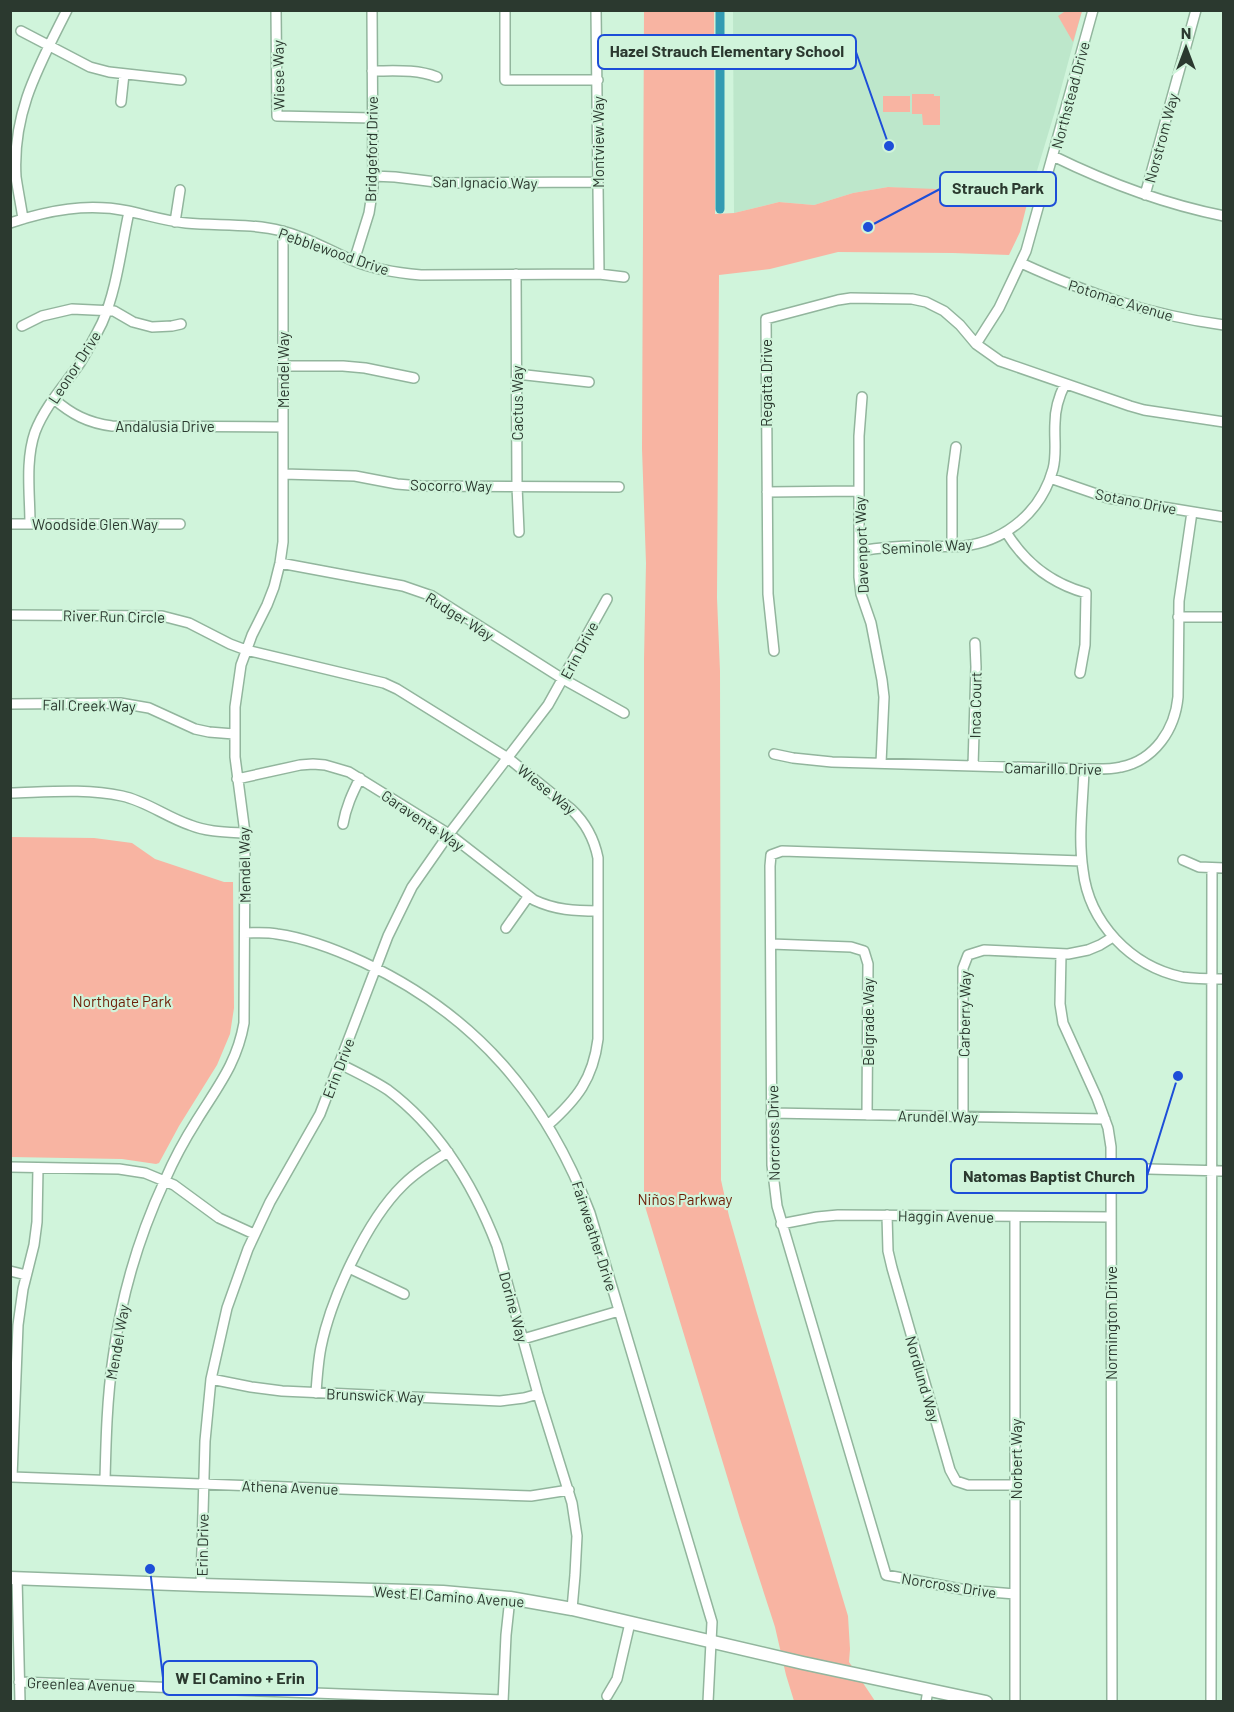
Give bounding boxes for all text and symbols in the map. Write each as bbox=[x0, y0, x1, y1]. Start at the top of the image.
north arrow bbox=[1156, 18, 1216, 78]
text: N bbox=[1181, 23, 1191, 42]
callout: Hazel Strauch Elementary School bbox=[598, 35, 856, 69]
street label: Northstead Drive bbox=[1047, 39, 1093, 151]
street label: Wiese Way bbox=[268, 40, 288, 110]
text: Hazel Strauch Elementary School bbox=[610, 41, 844, 60]
street label: Norstrom Way bbox=[1140, 91, 1182, 185]
street label: Bridgeford Drive bbox=[361, 96, 381, 202]
street label: Montview Way bbox=[589, 96, 607, 188]
street label: San Ignacio Way bbox=[432, 172, 538, 192]
callout: Strauch Park bbox=[940, 172, 1056, 206]
text: Strauch Park bbox=[952, 178, 1044, 197]
street label: Pebblewood Drive bbox=[276, 224, 392, 278]
street label: Potomac Avenue bbox=[1066, 276, 1176, 324]
street label: Leonor Drive bbox=[44, 327, 104, 407]
street label: Mendel Way bbox=[274, 332, 292, 408]
street label: Regatta Drive bbox=[757, 339, 775, 427]
street label: Cactus Way bbox=[508, 365, 526, 441]
street label: Andalusia Drive bbox=[115, 417, 215, 435]
street label: Socorro Way bbox=[410, 475, 492, 495]
street label: Sotano Drive bbox=[1094, 484, 1178, 518]
street label: Davenport Way bbox=[850, 496, 872, 594]
street label: Woodside Glen Way bbox=[32, 515, 158, 533]
street label: Seminole Way bbox=[881, 535, 973, 557]
street label: Rudger Way bbox=[423, 588, 497, 644]
street label: River Run Circle bbox=[63, 606, 165, 626]
street label: Erin Drive bbox=[556, 618, 602, 682]
street label: Inca Court bbox=[965, 671, 985, 739]
street label: Fall Creek Way bbox=[42, 695, 136, 715]
street label: Camarillo Drive bbox=[1004, 758, 1102, 778]
street label: Wiese Way bbox=[514, 760, 580, 818]
street label: Garaventa Way bbox=[378, 786, 468, 854]
street label: Mendel Way bbox=[234, 827, 254, 903]
street label: Carberry Way bbox=[954, 971, 974, 1057]
street label: Belgrade Way bbox=[859, 978, 877, 1066]
park label: Northgate Park bbox=[73, 992, 172, 1010]
street label: Erin Drive bbox=[318, 1035, 358, 1101]
street label: Norcross Drive bbox=[763, 1085, 783, 1181]
street label: Arundel Way bbox=[898, 1106, 978, 1126]
callout: Natomas Baptist Church bbox=[951, 1159, 1147, 1193]
text: Natomas Baptist Church bbox=[963, 1166, 1135, 1185]
street label: Fairweather Drive bbox=[569, 1179, 621, 1293]
park label: Niños Parkway bbox=[637, 1190, 733, 1208]
street label: Haggin Avenue bbox=[898, 1206, 994, 1226]
street label: Normington Drive bbox=[1102, 1266, 1120, 1380]
street label: Dorine Way bbox=[496, 1270, 532, 1344]
street label: Mendel Way bbox=[102, 1303, 133, 1381]
street label: Nordlund Way bbox=[902, 1334, 944, 1425]
street label: Brunswick Way bbox=[326, 1384, 424, 1406]
street label: Norbert Way bbox=[1007, 1418, 1025, 1499]
street label: Athena Avenue bbox=[241, 1476, 339, 1498]
street label: Erin Drive bbox=[192, 1513, 212, 1577]
street label: Norcross Drive bbox=[900, 1569, 998, 1601]
street label: West El Camino Avenue bbox=[373, 1582, 525, 1610]
callout: W El Camino + Erin bbox=[163, 1661, 317, 1695]
text: W El Camino + Erin bbox=[175, 1668, 305, 1687]
street label: Greenlea Avenue bbox=[27, 1673, 135, 1695]

